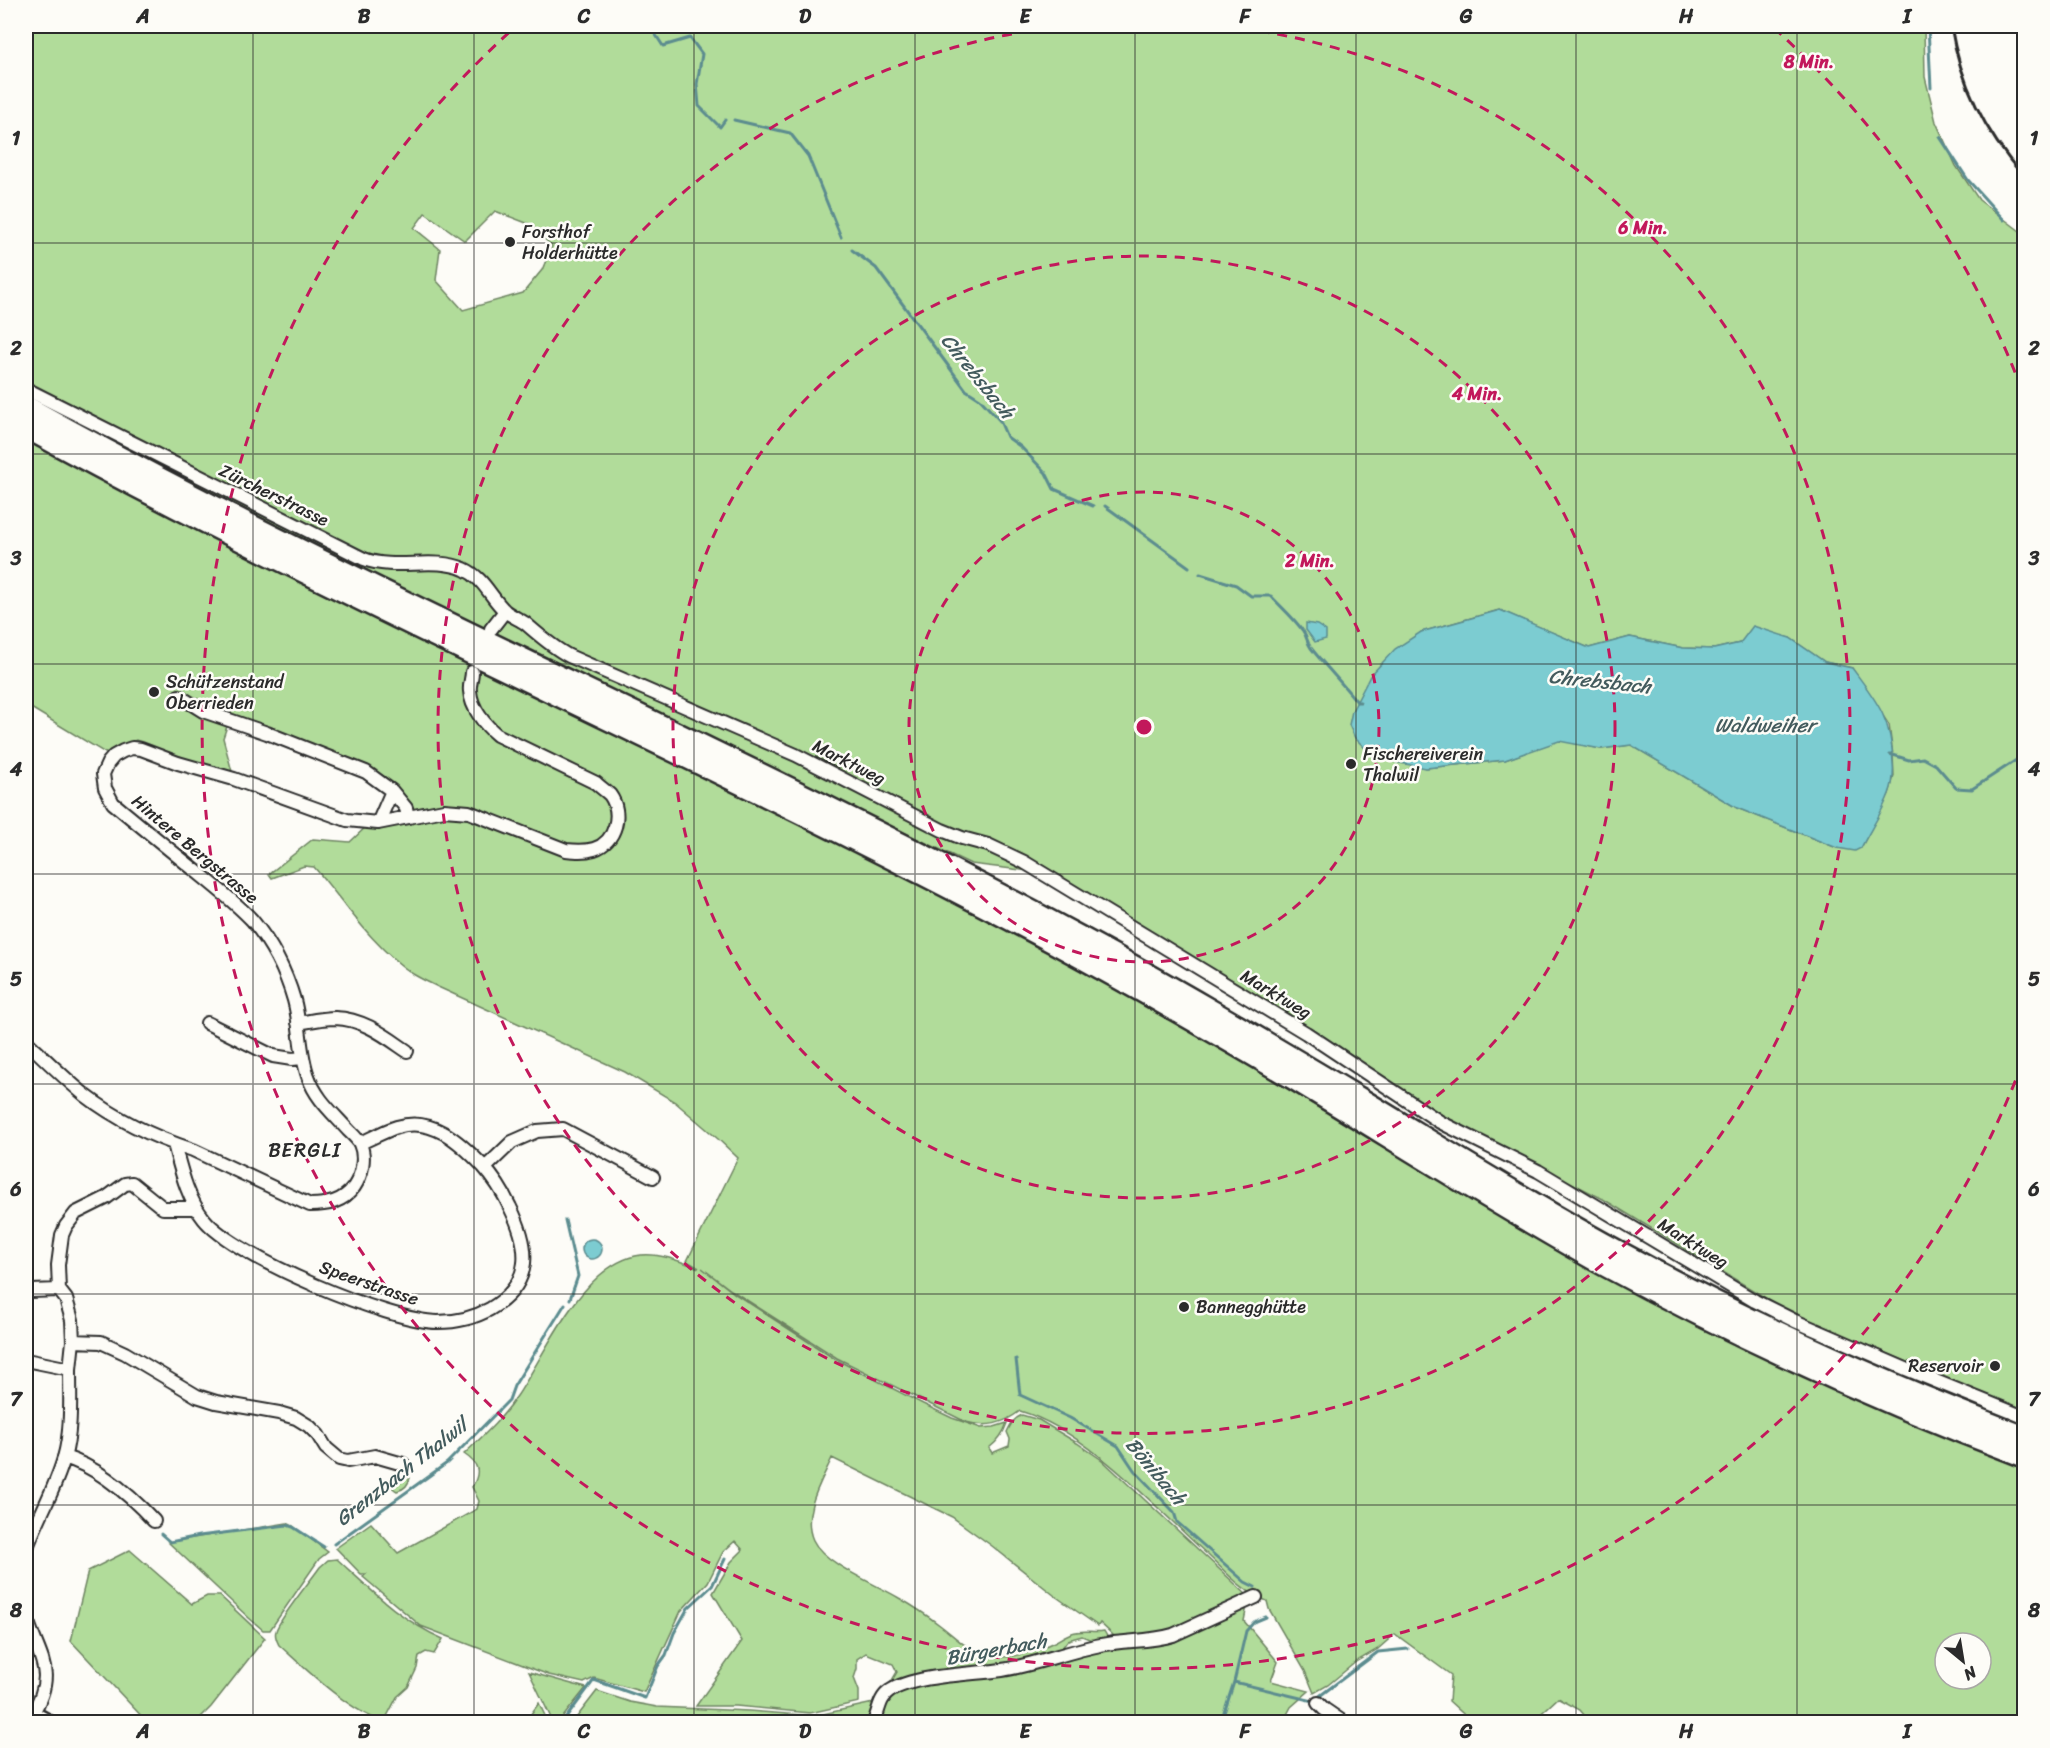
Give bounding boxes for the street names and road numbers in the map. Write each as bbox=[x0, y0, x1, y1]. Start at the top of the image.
street label: Zürcherstrasse bbox=[213, 455, 335, 536]
street label: Marktweg bbox=[807, 730, 891, 794]
street label: Hintere Bergstrasse bbox=[124, 786, 266, 912]
street label: Marktweg bbox=[1234, 960, 1318, 1028]
street label: Marktweg bbox=[1651, 1209, 1735, 1277]
street label: Speerstrasse bbox=[315, 1251, 423, 1315]

